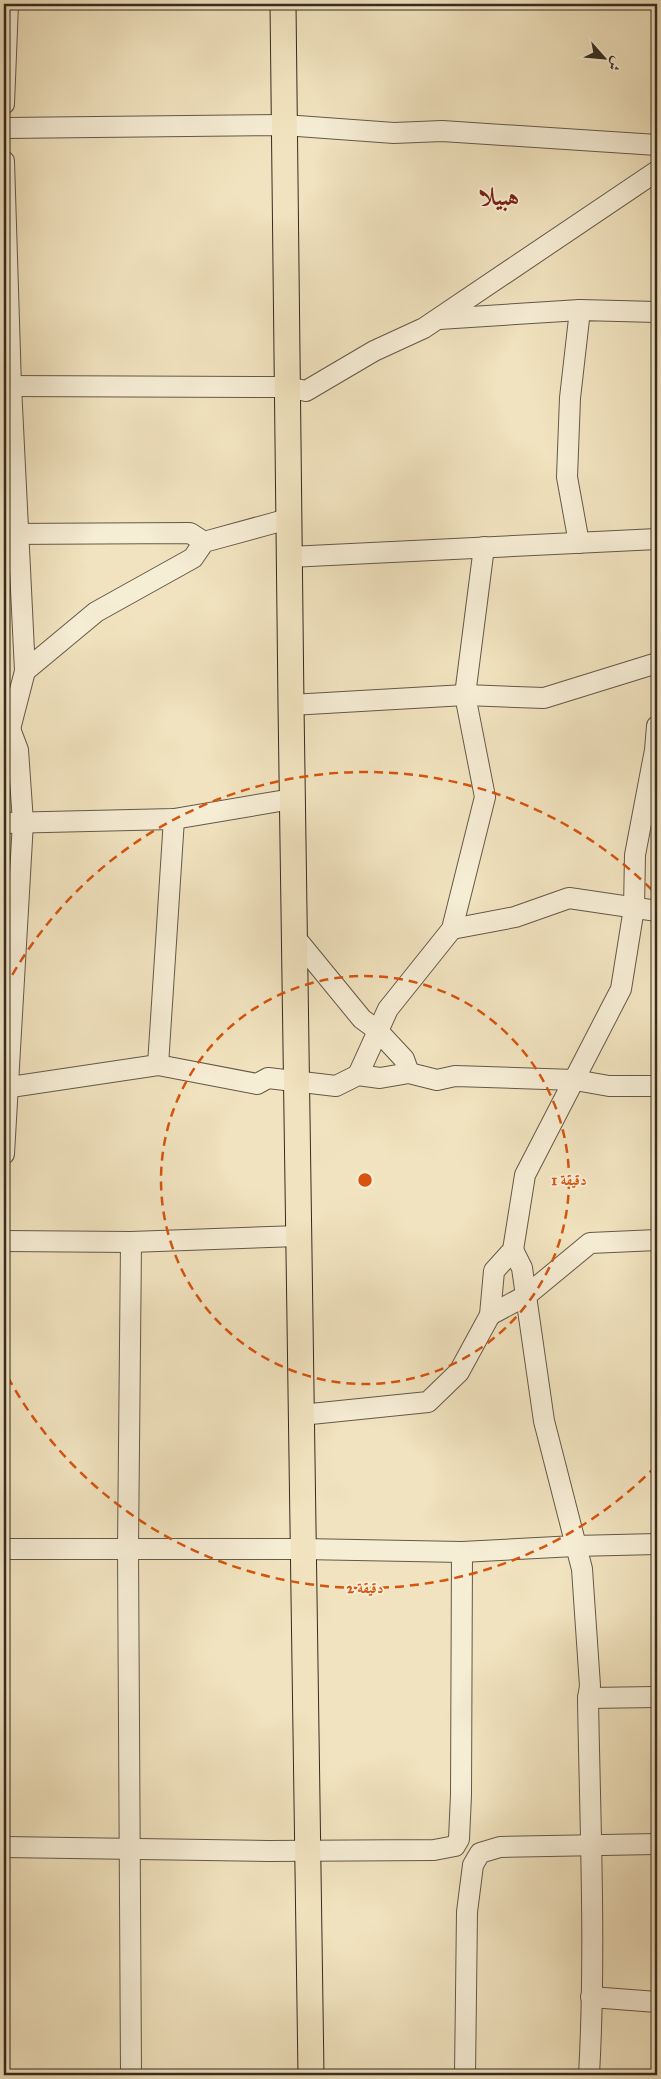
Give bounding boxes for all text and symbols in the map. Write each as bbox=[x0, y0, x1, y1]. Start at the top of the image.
north arrow bbox=[578, 32, 628, 82]
text: ش bbox=[604, 54, 626, 74]
district label: هبيلا bbox=[479, 181, 519, 212]
centre of rings bbox=[356, 1171, 374, 1189]
text: 1 دقيقة bbox=[551, 1171, 587, 1189]
text: 2 دقيقة bbox=[347, 1579, 383, 1597]

